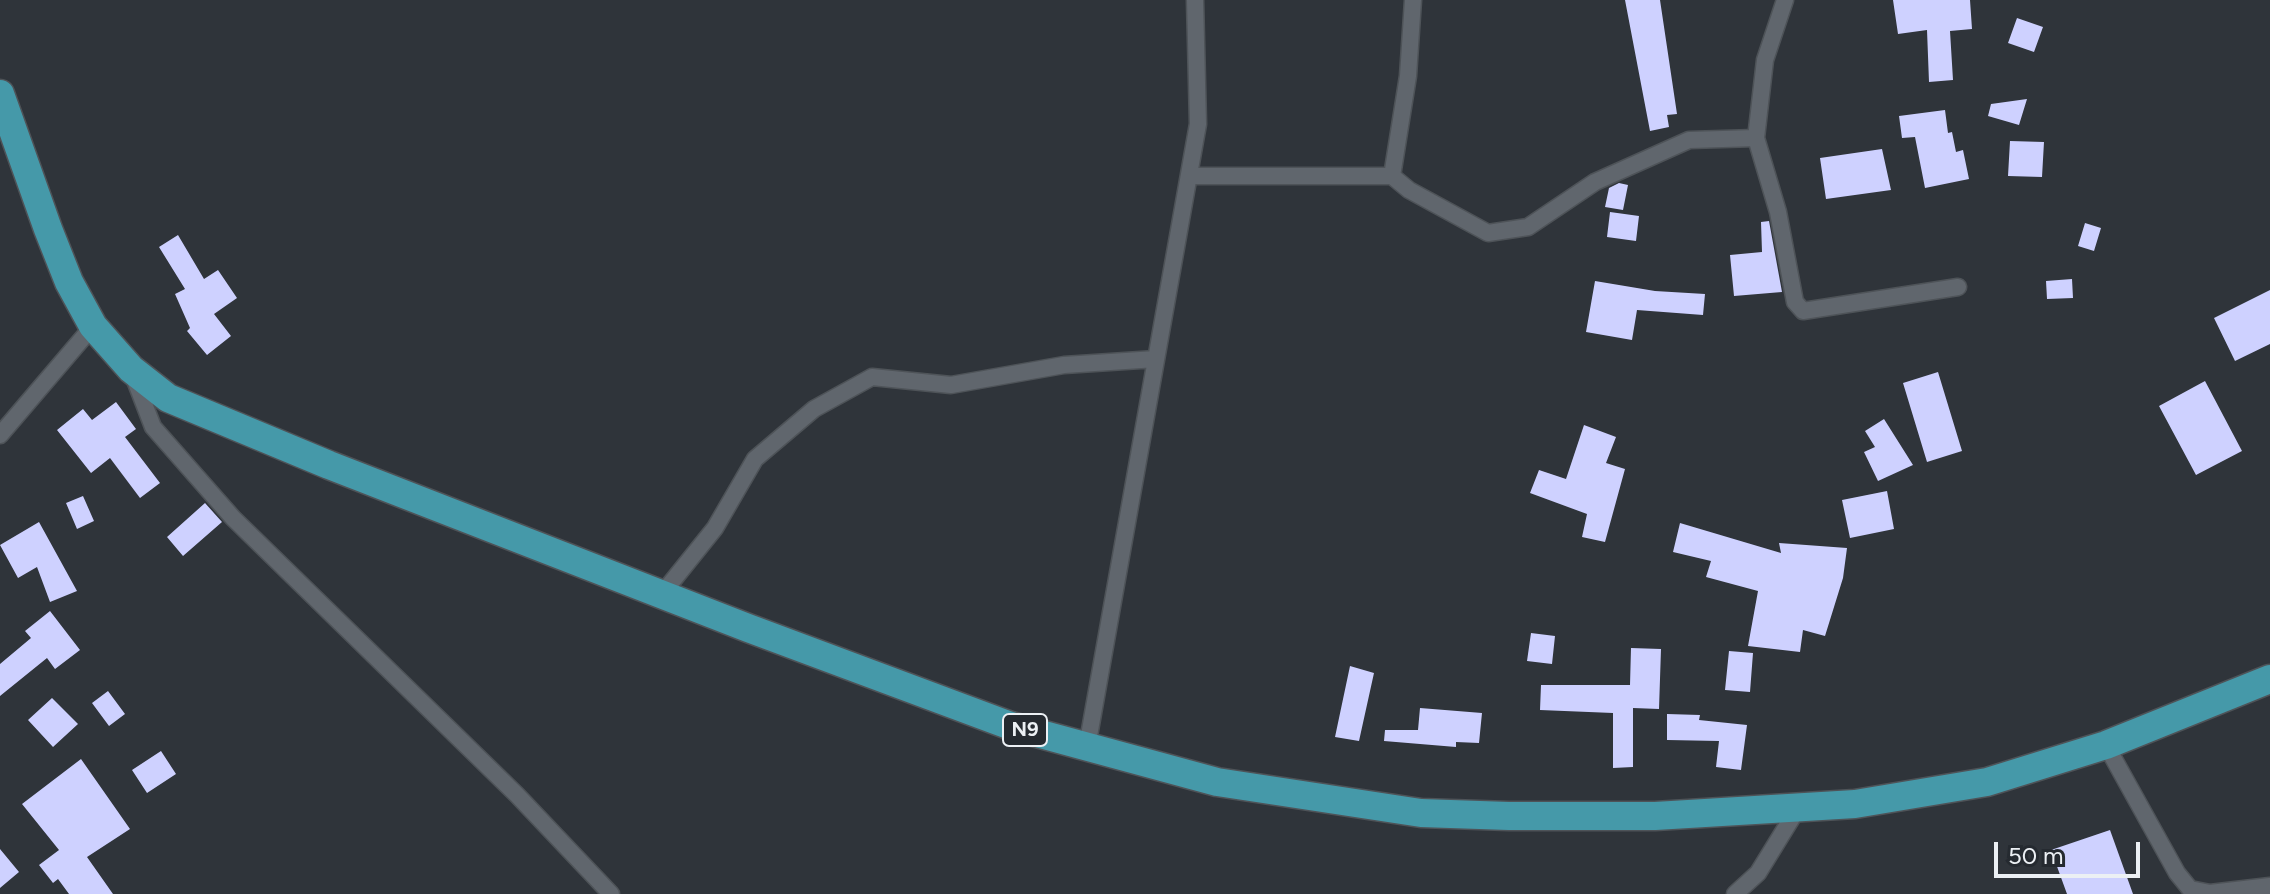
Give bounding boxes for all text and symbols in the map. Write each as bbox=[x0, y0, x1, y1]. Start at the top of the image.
road number: N9 bbox=[1003, 714, 1047, 746]
scale bar bbox=[1998, 826, 2144, 876]
text: 50 m bbox=[2008, 841, 2064, 870]

